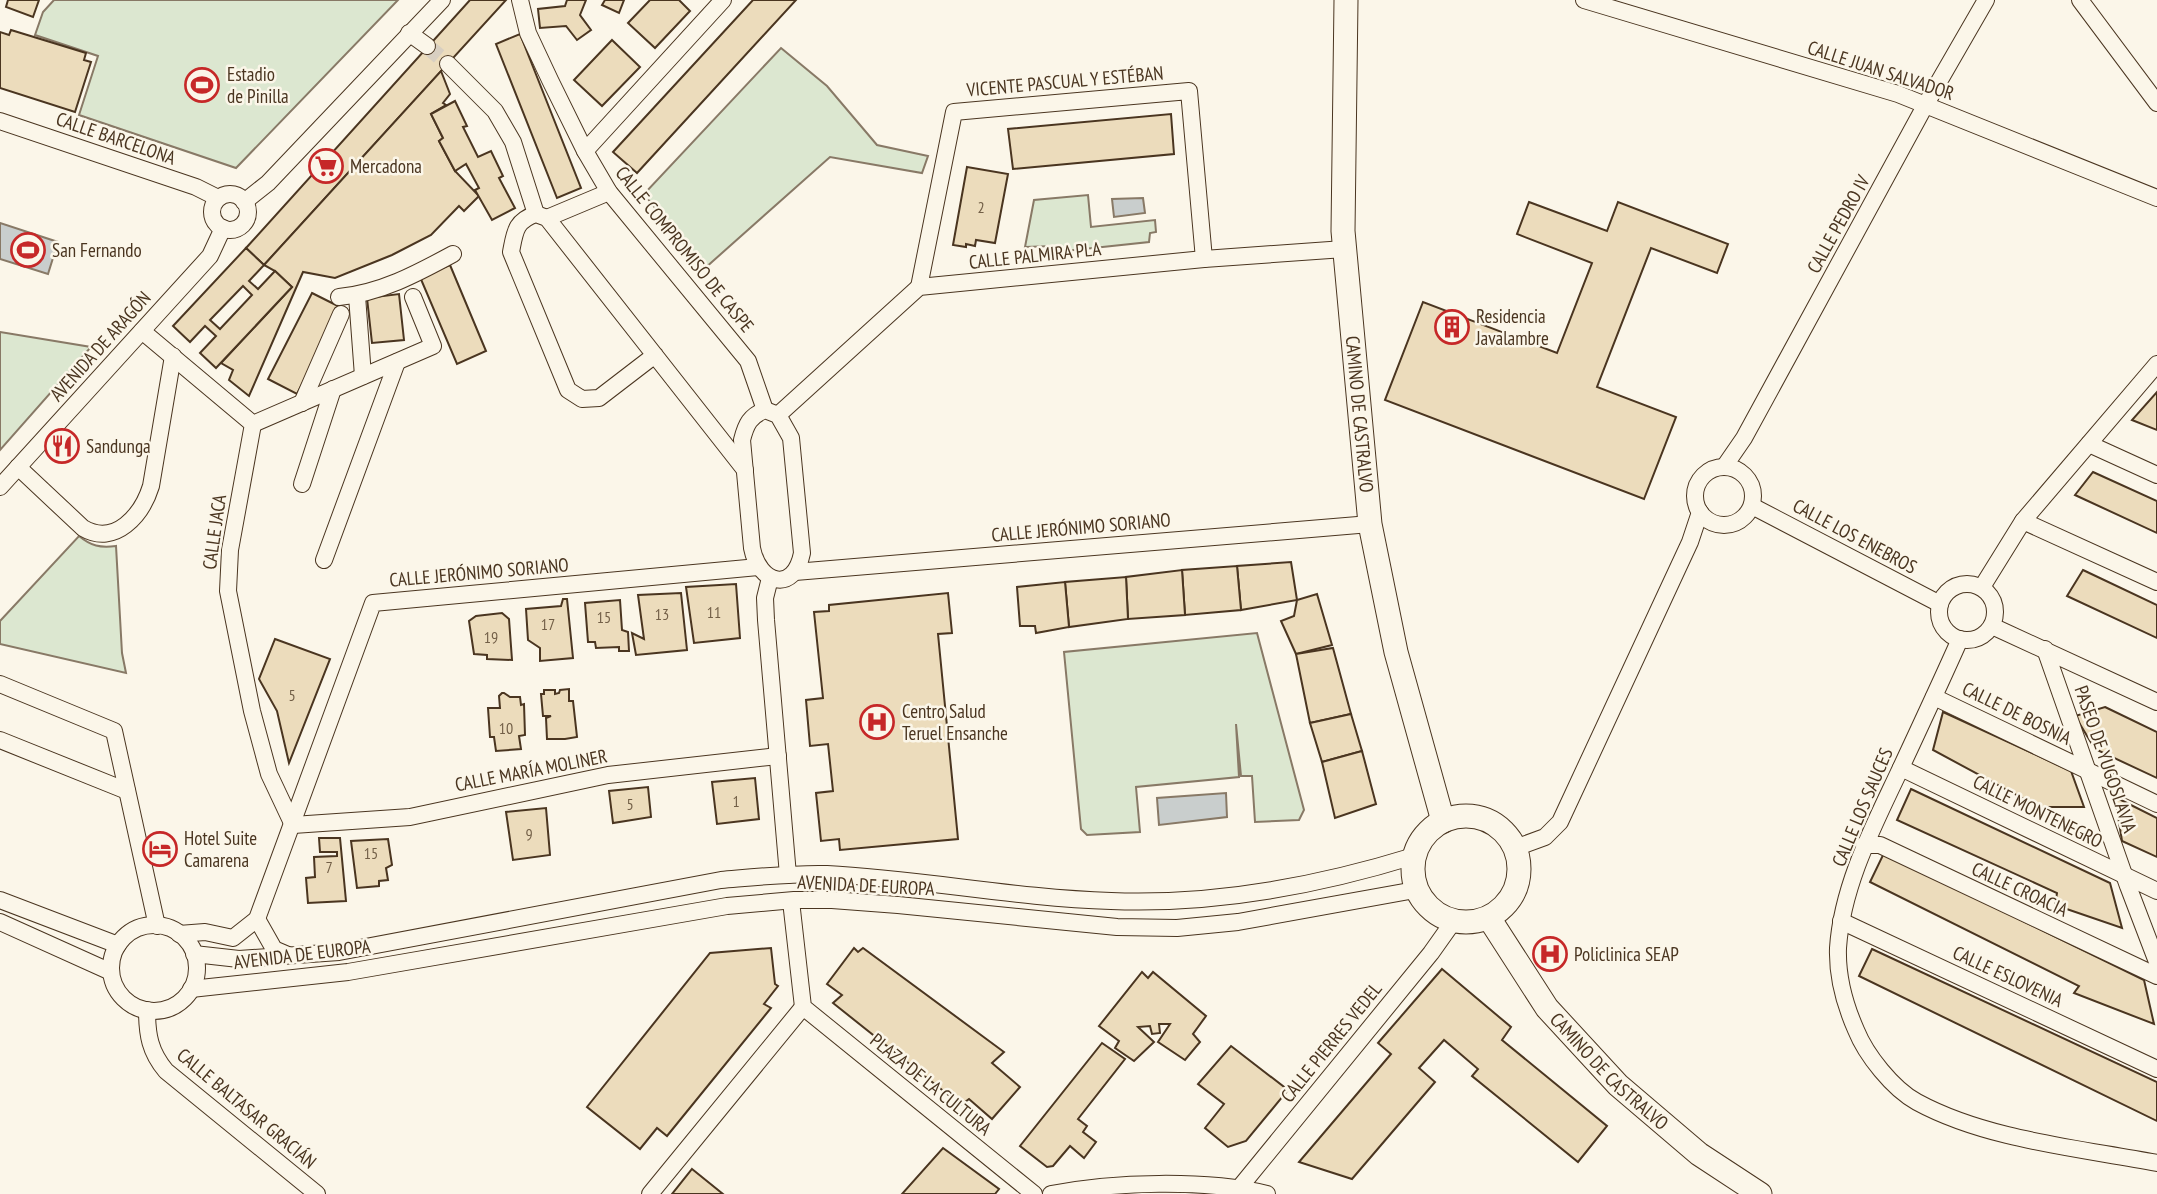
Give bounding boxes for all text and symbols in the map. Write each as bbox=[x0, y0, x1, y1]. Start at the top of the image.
street label: CALLE JUAN SALVADOR bbox=[1805, 35, 1957, 105]
street label: VICENTE PASCUAL Y ESTÉBAN bbox=[965, 60, 1164, 102]
place label: Estadio de Pinilla bbox=[227, 62, 289, 108]
sports icon: Estadio de Pinilla bbox=[183, 66, 221, 104]
street label: CALLE BARCELONA bbox=[53, 106, 179, 170]
supermarket icon: Mercadona bbox=[307, 147, 345, 185]
place label: Mercadona bbox=[350, 154, 422, 178]
street label: CALLE COMPROMISO DE CASPE bbox=[611, 161, 759, 337]
street label: CALLE PEDRO IV bbox=[1801, 171, 1875, 277]
house number: 2 bbox=[977, 197, 985, 217]
sports icon: San Fernando bbox=[9, 231, 47, 269]
street label: CALLE PALMIRA PLA bbox=[968, 236, 1102, 274]
place label: San Fernando bbox=[52, 238, 142, 262]
street label: AVENIDA DE ARAGÓN bbox=[44, 286, 156, 406]
place label: Residencia Javalambre bbox=[1475, 304, 1549, 350]
building icon: Residencia Javalambre bbox=[1433, 308, 1471, 346]
street label: CAMINO DE CASTRALVO bbox=[1341, 335, 1379, 494]
restaurant icon: Sandunga bbox=[43, 427, 81, 465]
place label: Sandunga bbox=[86, 434, 151, 458]
street label: CALLE JACA bbox=[197, 493, 231, 571]
street label: CALLE LOS ENEBROS bbox=[1789, 493, 1921, 579]
street label: CALLE JERÓNIMO SORIANO bbox=[990, 507, 1172, 547]
street label: CALLE JERÓNIMO SORIANO bbox=[388, 552, 570, 592]
house number: 11 bbox=[707, 602, 721, 622]
house number: 13 bbox=[655, 604, 669, 624]
house number: 15 bbox=[597, 607, 611, 627]
house number: 17 bbox=[541, 614, 555, 634]
house number: 19 bbox=[484, 627, 498, 647]
street label: CALLE DE BOSNIA bbox=[1959, 676, 2076, 750]
street label: PASEO DE YUGOSLAVIA bbox=[2070, 682, 2142, 836]
house number: 5 bbox=[288, 685, 296, 705]
place label: Centro Salud Teruel Ensanche bbox=[902, 699, 1008, 745]
hospital icon: Centro Salud Teruel Ensanche bbox=[858, 703, 896, 741]
house number: 10 bbox=[499, 718, 513, 738]
street label: CALLE MARÍA MOLINER bbox=[453, 743, 609, 797]
street label: CALLE LOS SAUCES bbox=[1826, 744, 1898, 870]
street label: CALLE MONTENEGRO bbox=[1969, 769, 2107, 853]
house number: 1 bbox=[732, 791, 740, 811]
house number: 5 bbox=[626, 794, 634, 814]
house number: 9 bbox=[525, 824, 533, 844]
place label: Hotel Suite Camarena bbox=[184, 826, 257, 872]
hotel icon: Hotel Suite Camarena bbox=[141, 830, 179, 868]
house number: 15 bbox=[364, 843, 378, 863]
street label: CALLE CROACIA bbox=[1968, 856, 2072, 922]
house number: 7 bbox=[325, 857, 333, 877]
street label: AVENIDA DE EUROPA bbox=[797, 869, 935, 901]
street label: AVENIDA DE EUROPA bbox=[232, 934, 372, 974]
hospital icon: Policlinica SEAP bbox=[1531, 935, 1569, 973]
street label: CALLE ESLOVENIA bbox=[1949, 940, 2067, 1012]
place label: Policlinica SEAP bbox=[1574, 942, 1679, 966]
street label: CALLE PIERRES VEDEL bbox=[1275, 977, 1387, 1107]
street label: CAMINO DE CASTRALVO bbox=[1545, 1007, 1674, 1135]
street label: PLAZA DE LA CULTURA bbox=[866, 1028, 996, 1140]
street label: CALLE BALTASAR GRACIÁN bbox=[172, 1043, 322, 1173]

